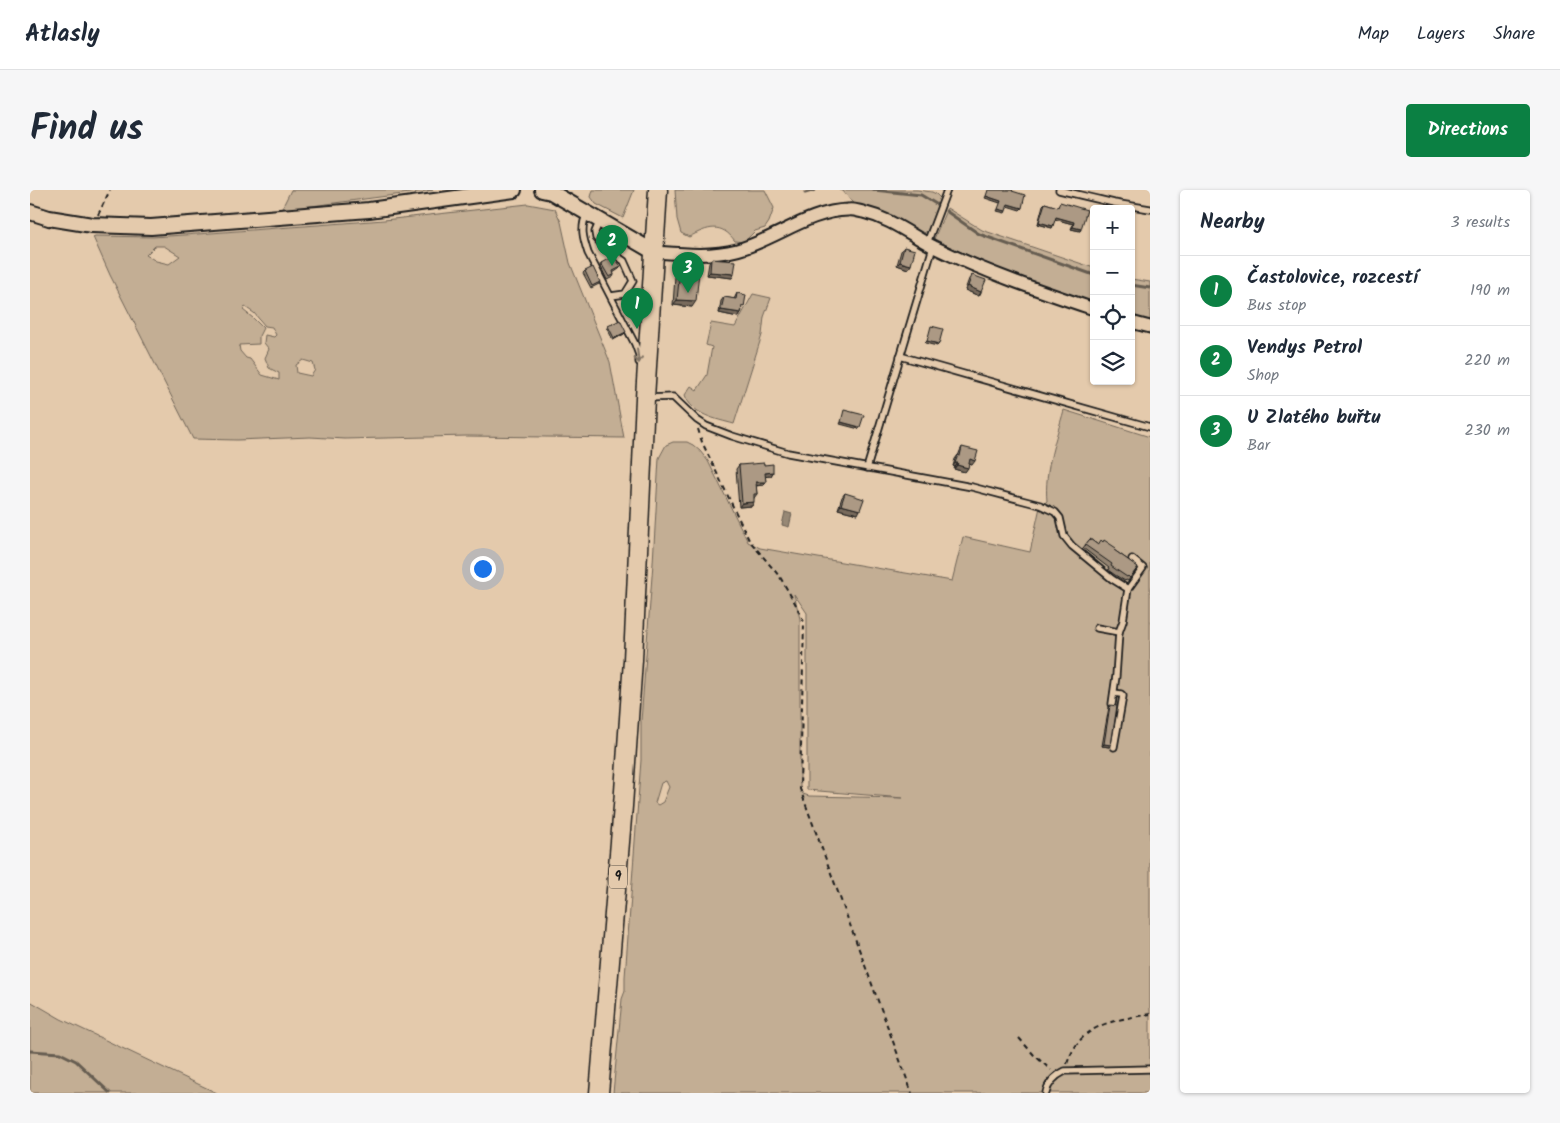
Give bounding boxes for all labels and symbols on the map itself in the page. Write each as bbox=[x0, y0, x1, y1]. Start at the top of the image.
pin: 2 bbox=[596, 225, 628, 266]
pin: 3 bbox=[672, 252, 704, 293]
pin: 1 bbox=[621, 288, 653, 329]
one-way arrow bbox=[633, 347, 643, 363]
your location bbox=[470, 556, 496, 582]
road number: 9 bbox=[609, 866, 627, 889]

